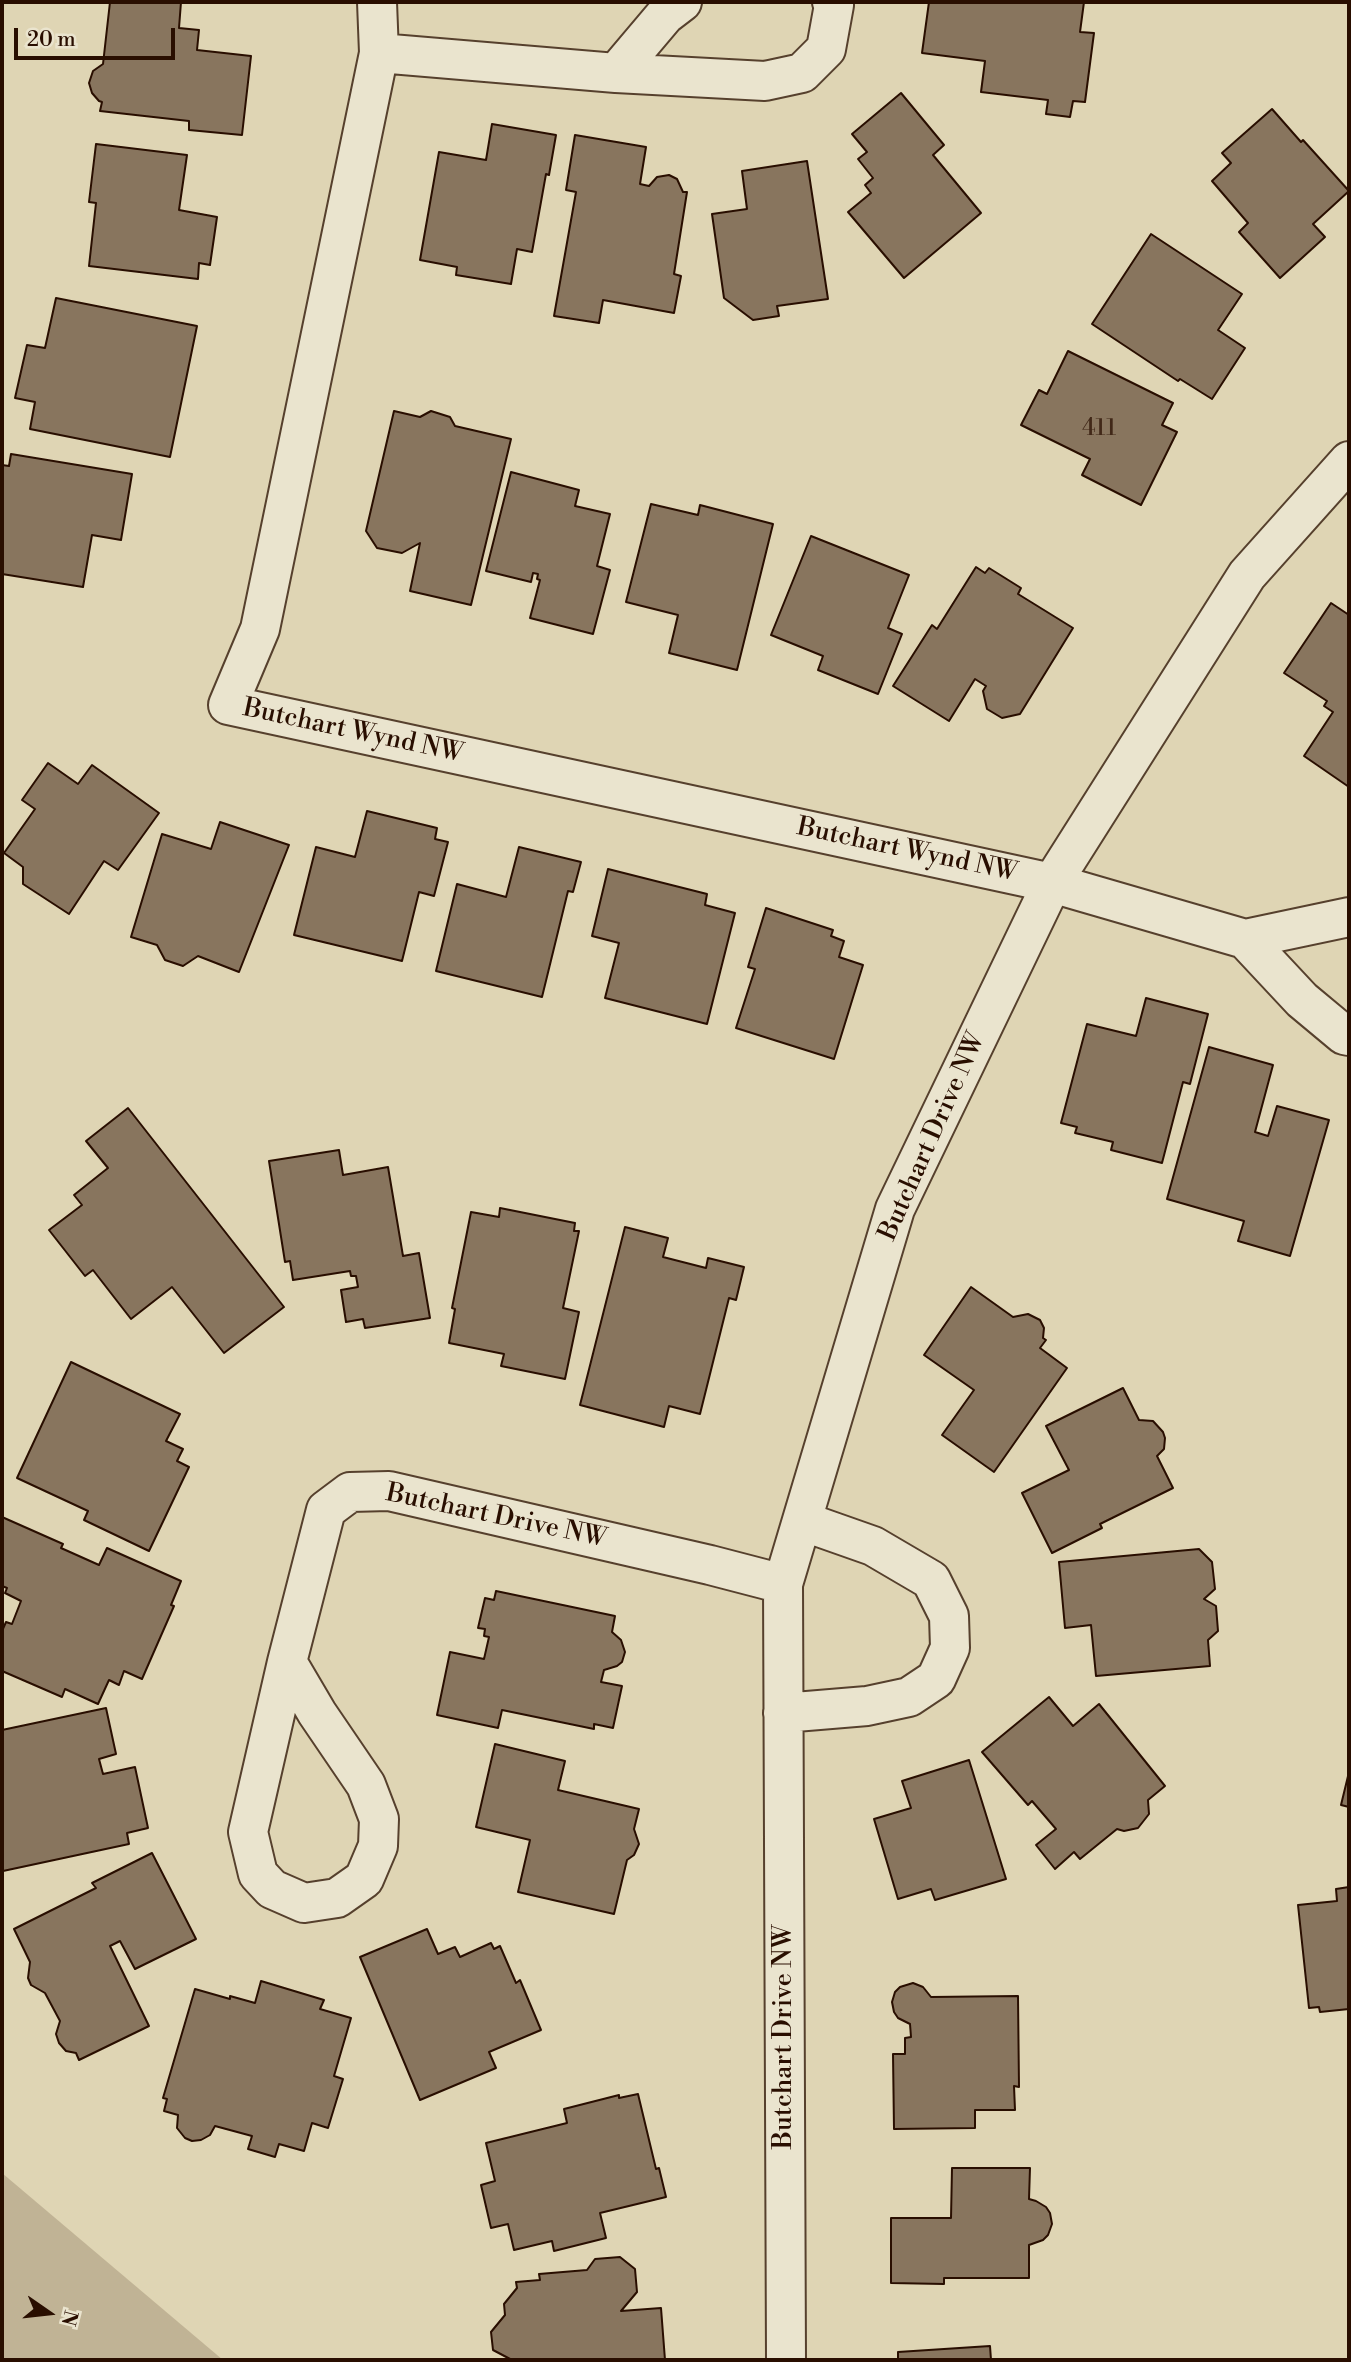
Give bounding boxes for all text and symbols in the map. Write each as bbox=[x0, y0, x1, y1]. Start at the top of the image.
scale bar bbox=[18, 14, 178, 58]
text: 20 m bbox=[27, 27, 76, 53]
house number: 411 bbox=[1082, 415, 1116, 443]
street label: Butchart Wynd NW bbox=[240, 693, 466, 771]
street label: Butchart Wynd NW bbox=[794, 812, 1020, 890]
street label: Butchart Drive NW bbox=[873, 1028, 993, 1246]
street label: Butchart Drive NW bbox=[383, 1478, 609, 1556]
street label: Butchart Drive NW bbox=[769, 1925, 801, 2149]
north arrow bbox=[14, 2278, 84, 2348]
text: N bbox=[56, 2308, 83, 2328]

